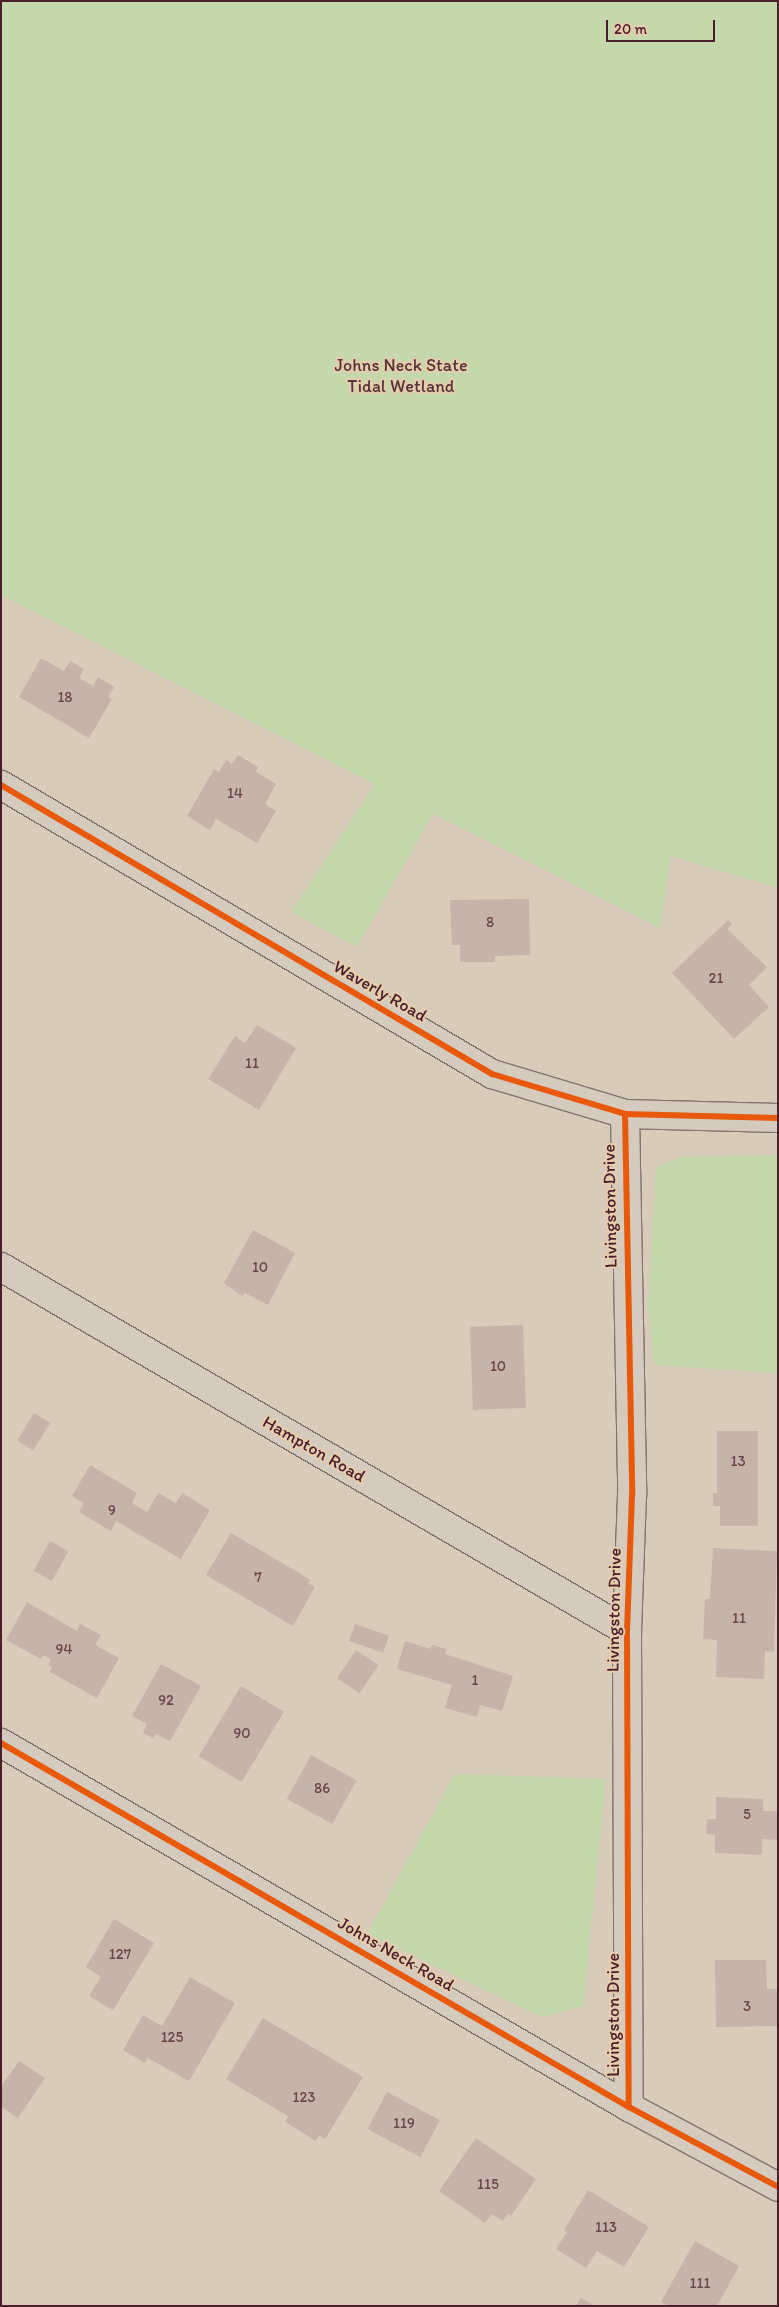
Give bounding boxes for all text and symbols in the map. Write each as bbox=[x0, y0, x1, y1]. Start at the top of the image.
scale bar bbox=[609, 10, 718, 42]
text: 20 m bbox=[614, 20, 647, 38]
park label: Johns Neck State Tidal Wetland bbox=[334, 355, 468, 398]
house number: 18 bbox=[57, 689, 73, 707]
house number: 14 bbox=[227, 785, 243, 803]
house number: 8 bbox=[486, 914, 494, 932]
street label: Waverly Road bbox=[330, 956, 430, 1026]
house number: 21 bbox=[709, 970, 723, 988]
house number: 11 bbox=[245, 1055, 259, 1073]
street label: Livingston Drive bbox=[598, 1144, 622, 1268]
house number: 10 bbox=[252, 1259, 268, 1277]
house number: 10 bbox=[490, 1358, 506, 1376]
street label: Hampton Road bbox=[259, 1411, 369, 1487]
house number: 13 bbox=[730, 1453, 746, 1471]
house number: 9 bbox=[108, 1502, 116, 1520]
street label: Livingston Drive bbox=[602, 1548, 626, 1672]
house number: 7 bbox=[254, 1569, 262, 1587]
house number: 11 bbox=[732, 1610, 746, 1628]
house number: 94 bbox=[56, 1641, 72, 1659]
house number: 1 bbox=[472, 1672, 478, 1690]
house number: 92 bbox=[158, 1692, 174, 1710]
house number: 90 bbox=[233, 1725, 251, 1743]
house number: 86 bbox=[314, 1780, 330, 1798]
house number: 5 bbox=[743, 1806, 751, 1824]
street label: Johns Neck Road bbox=[334, 1912, 458, 1996]
house number: 127 bbox=[109, 1946, 131, 1964]
street label: Livingston Drive bbox=[602, 1953, 624, 2077]
house number: 3 bbox=[743, 1998, 751, 2016]
house number: 125 bbox=[161, 2029, 183, 2047]
house number: 123 bbox=[292, 2089, 316, 2107]
house number: 119 bbox=[393, 2115, 415, 2133]
house number: 115 bbox=[477, 2176, 499, 2194]
house number: 113 bbox=[595, 2219, 617, 2237]
house number: 111 bbox=[690, 2275, 710, 2293]

